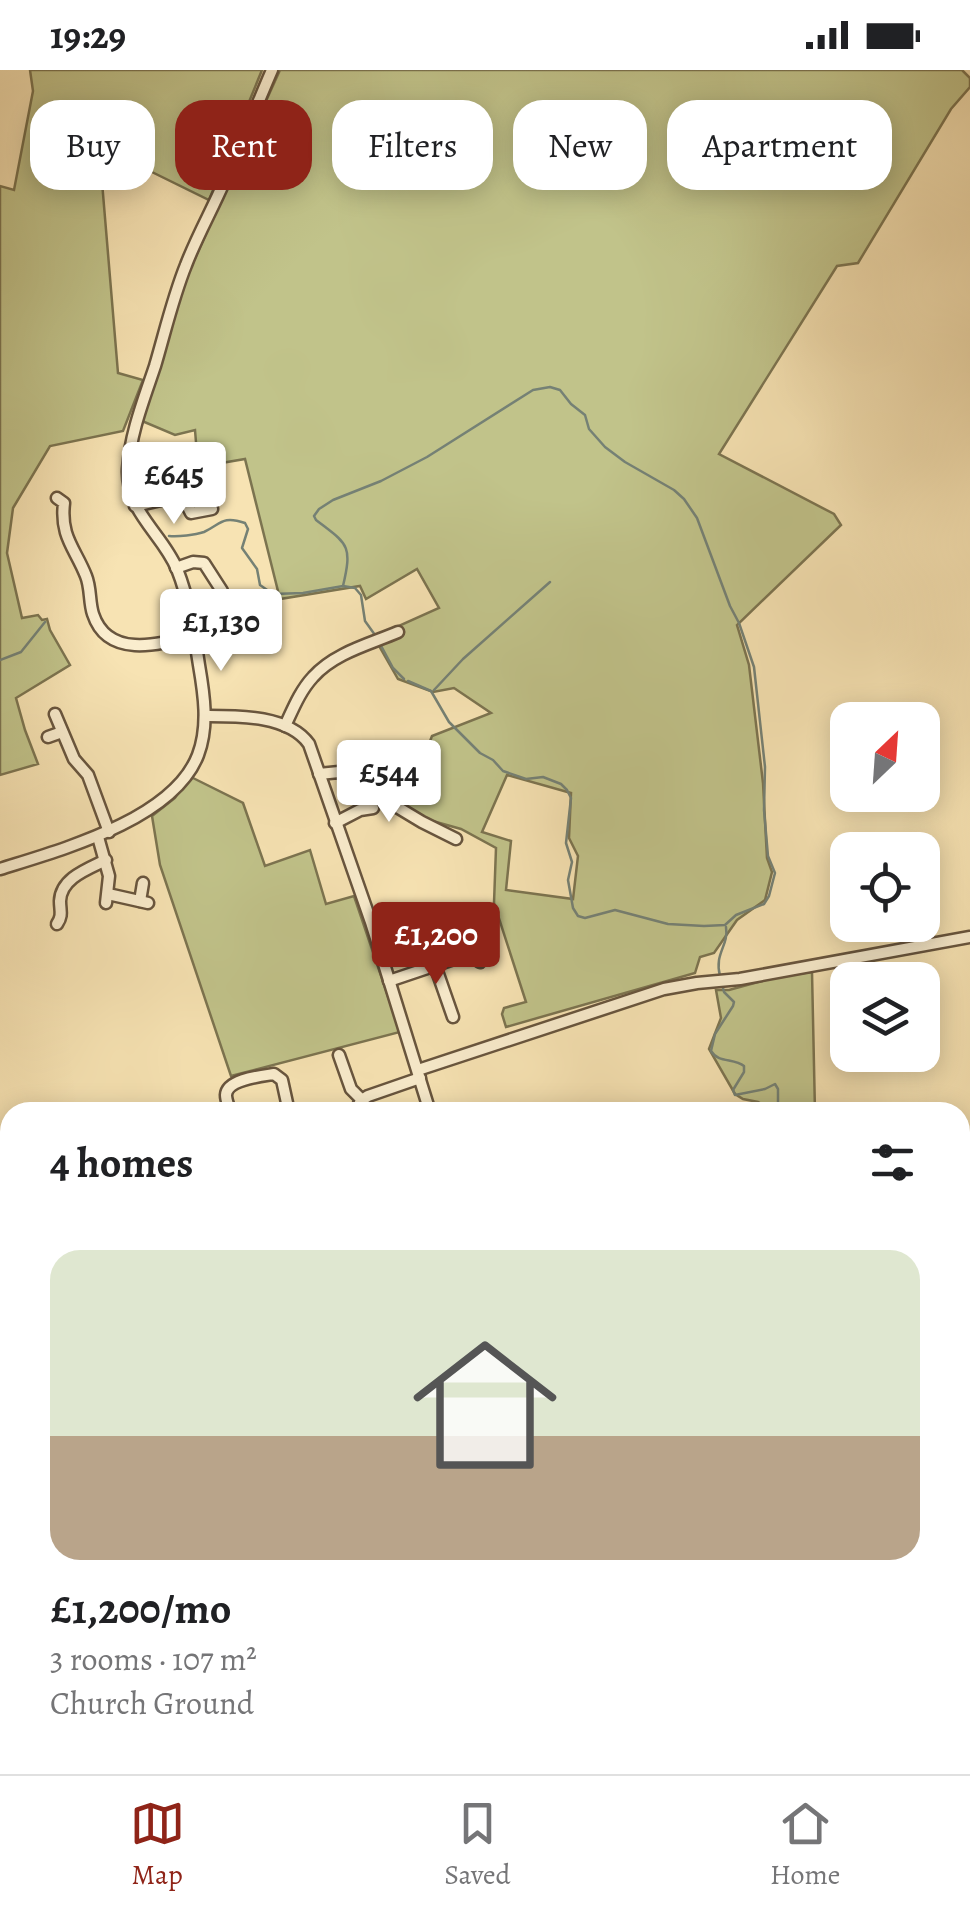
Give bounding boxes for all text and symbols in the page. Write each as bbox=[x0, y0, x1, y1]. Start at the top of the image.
text: 19:29 bbox=[50, 9, 126, 61]
chip: Buy bbox=[30, 100, 155, 190]
chip: Rent bbox=[175, 100, 312, 190]
chip: Filters bbox=[332, 100, 493, 190]
chip: New bbox=[513, 100, 647, 190]
chip: Apartment bbox=[667, 100, 892, 190]
pin: £645 bbox=[115, 442, 233, 527]
text: £645 bbox=[144, 452, 204, 496]
pin: £1,130 bbox=[140, 589, 302, 674]
text: £1,130 bbox=[182, 599, 260, 643]
north arrow bbox=[830, 702, 940, 812]
map controls bbox=[830, 702, 940, 1072]
pin: £544 bbox=[330, 740, 448, 825]
text: £544 bbox=[359, 750, 419, 794]
button: locate bbox=[830, 832, 940, 942]
pin: £1,200 bbox=[355, 902, 517, 987]
text: £1,200 bbox=[394, 912, 478, 956]
button: layers bbox=[830, 962, 940, 1072]
text: 4 homes bbox=[50, 1134, 193, 1191]
icon: filters bbox=[865, 1135, 920, 1190]
icon: home bbox=[395, 1315, 575, 1495]
text: £1,200/mo bbox=[50, 1580, 231, 1637]
text: 3 rooms · 107 m² bbox=[50, 1637, 257, 1681]
text: Church Ground bbox=[50, 1681, 254, 1725]
tab: Map bbox=[130, 1796, 185, 1894]
tab: Saved bbox=[444, 1796, 511, 1894]
tab: Home bbox=[770, 1796, 840, 1894]

